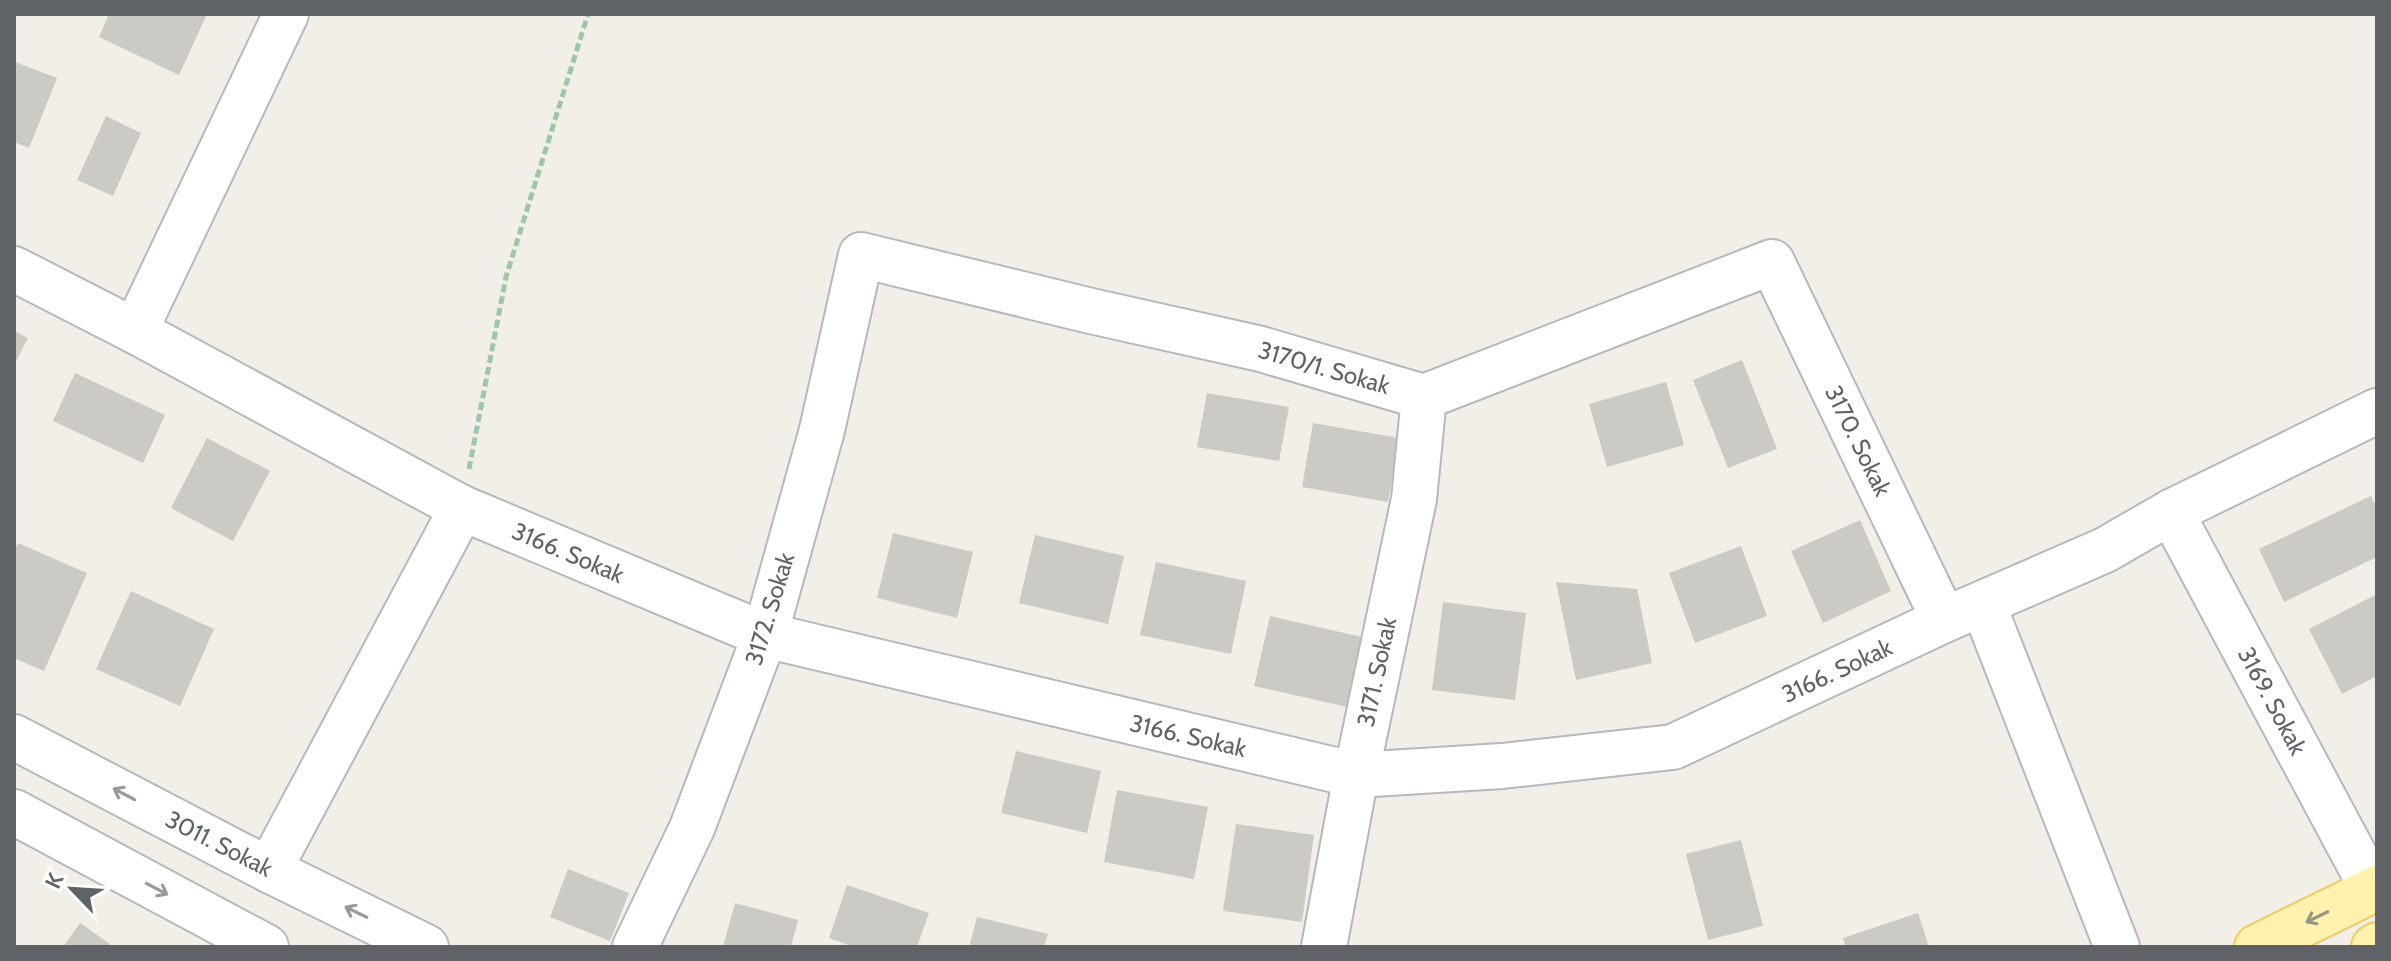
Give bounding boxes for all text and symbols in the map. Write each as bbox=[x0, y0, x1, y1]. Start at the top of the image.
street label: 3170/1. Sokak bbox=[1255, 335, 1393, 400]
street label: 3170. Sokak bbox=[1819, 381, 1898, 501]
street label: 3166. Sokak bbox=[508, 516, 629, 589]
street label: 3172. Sokak bbox=[739, 549, 800, 669]
street label: 3171. Sokak bbox=[1351, 614, 1402, 729]
street label: 3166. Sokak bbox=[1777, 632, 1897, 709]
street label: 3169. Sokak bbox=[2232, 642, 2313, 760]
street label: 3166. Sokak bbox=[1127, 708, 1249, 763]
one-way arrow bbox=[113, 786, 137, 802]
street label: 3011. Sokak bbox=[161, 804, 278, 883]
north arrow bbox=[32, 849, 112, 929]
text: K bbox=[39, 869, 70, 893]
one-way arrow bbox=[145, 881, 168, 897]
one-way arrow bbox=[344, 904, 368, 919]
one-way arrow bbox=[2306, 911, 2329, 926]

